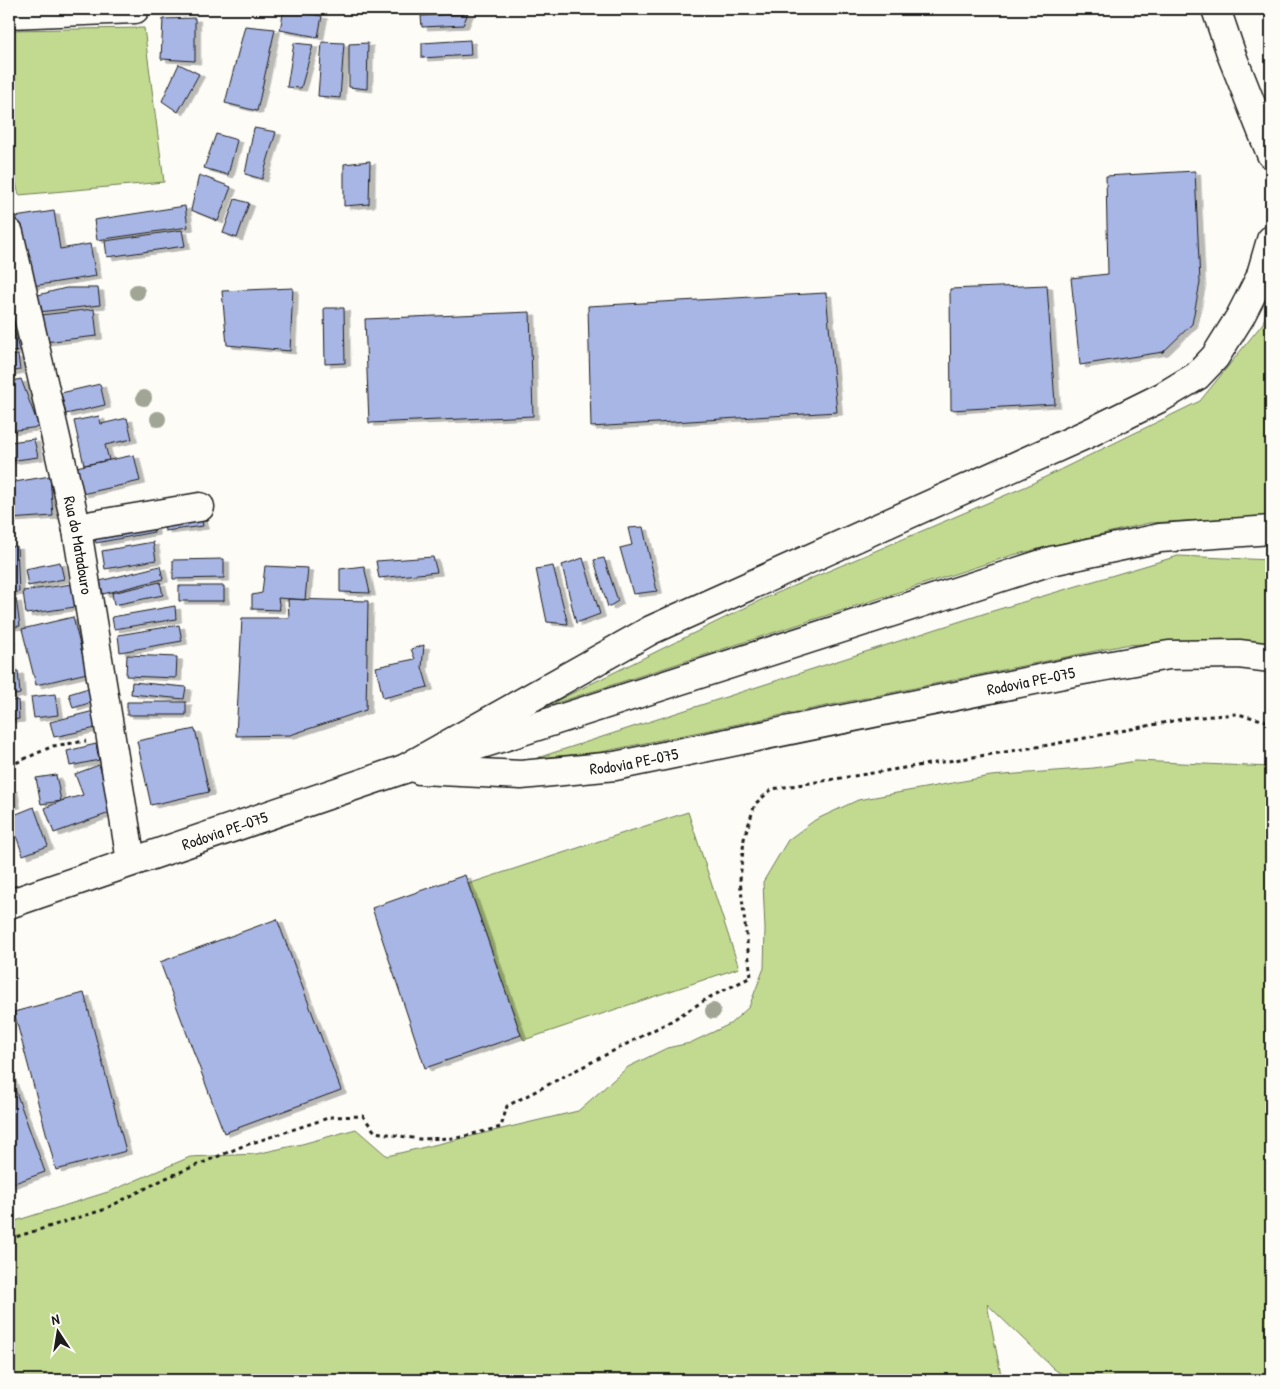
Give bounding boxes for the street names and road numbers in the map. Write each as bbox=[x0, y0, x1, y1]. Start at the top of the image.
street label: Rua do Matadouro bbox=[59, 494, 98, 596]
street label: Rodovia PE-075 bbox=[985, 661, 1077, 700]
street label: Rodovia PE-075 bbox=[589, 742, 680, 779]
street label: Rodovia PE-075 bbox=[179, 805, 271, 855]

